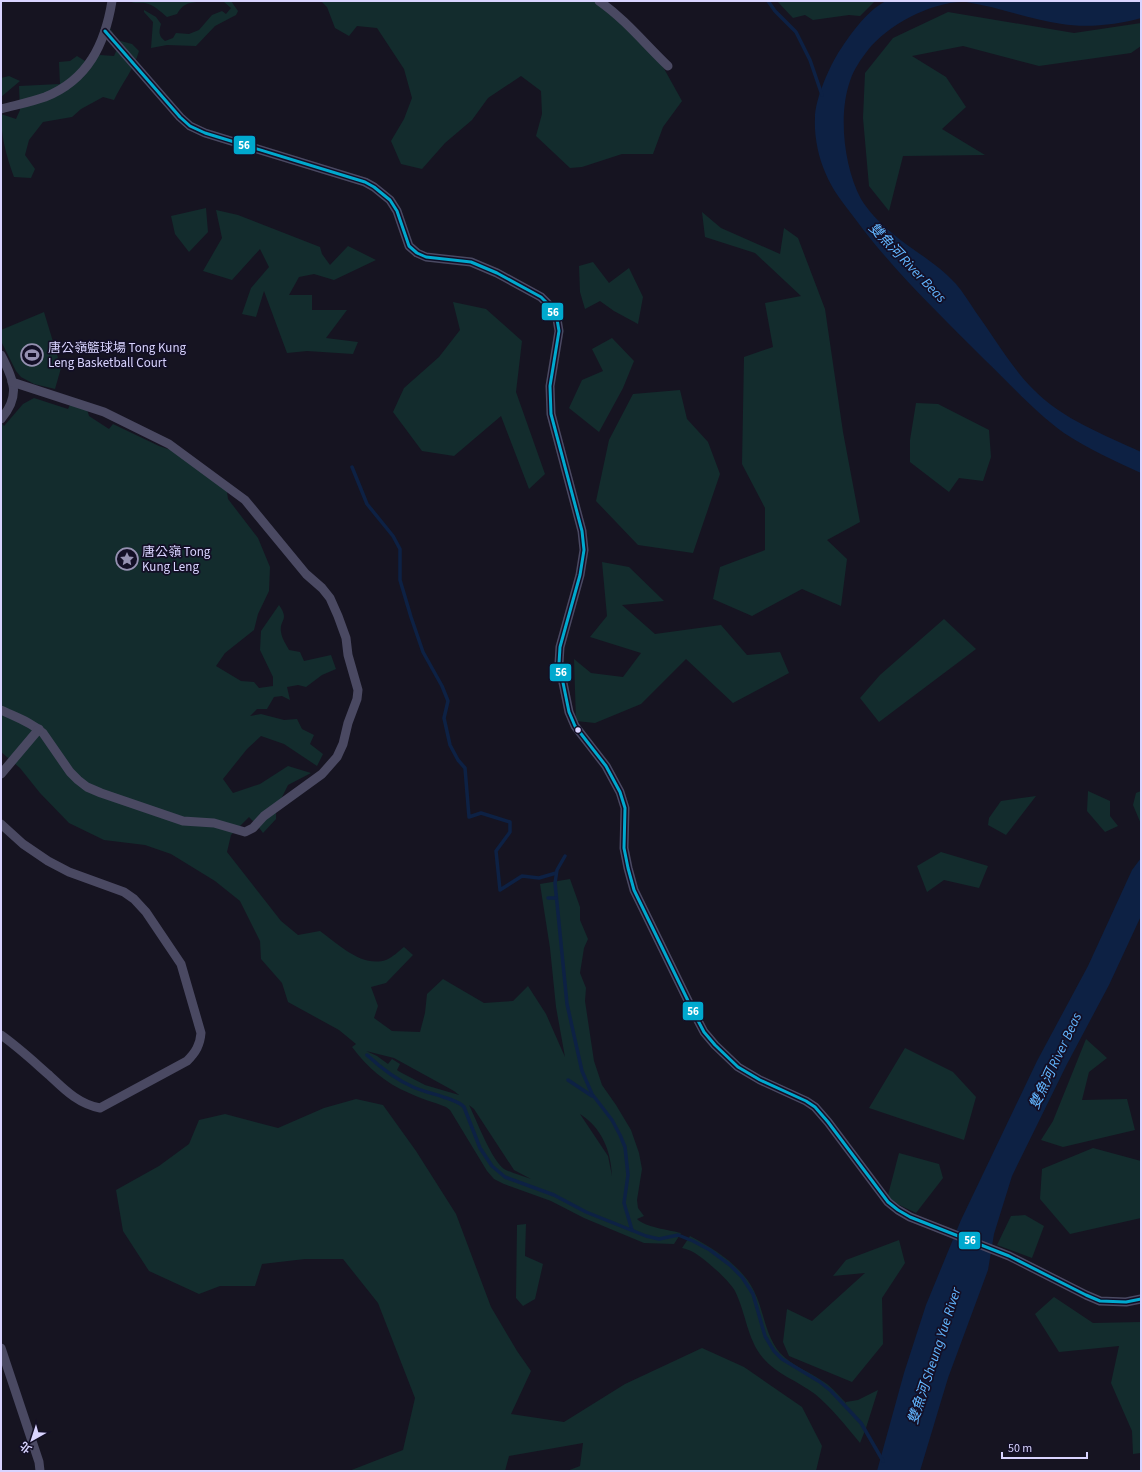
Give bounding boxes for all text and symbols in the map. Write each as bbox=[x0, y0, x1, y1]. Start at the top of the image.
line badge: 56 bbox=[233, 135, 256, 155]
text: 56 bbox=[238, 138, 250, 153]
water label: 雙魚河 River Beas bbox=[864, 219, 951, 308]
line badge: 56 bbox=[541, 302, 564, 321]
text: 56 bbox=[547, 305, 559, 320]
place label: 唐公嶺籃球場 Tong Kung Leng Basketball Court bbox=[48, 339, 187, 372]
sports icon: 唐公嶺籃球場 Tong Kung Leng Basketball Court bbox=[19, 342, 45, 368]
place label: 唐公嶺 Tong Kung Leng bbox=[142, 543, 211, 576]
place icon: 唐公嶺 Tong Kung Leng bbox=[114, 546, 140, 572]
line badge: 56 bbox=[549, 663, 572, 682]
text: 56 bbox=[555, 665, 567, 680]
unlabelled marker bbox=[573, 725, 583, 735]
line badge: 56 bbox=[682, 1001, 704, 1021]
text: 56 bbox=[687, 1004, 699, 1019]
water label: 雙魚河 River Beas bbox=[1025, 1009, 1087, 1112]
line badge: 56 bbox=[958, 1231, 981, 1250]
text: 56 bbox=[964, 1233, 976, 1248]
water label: 雙魚河 Sheung Yue River bbox=[903, 1284, 967, 1427]
north arrow bbox=[12, 1420, 52, 1460]
scale bar bbox=[1002, 1434, 1087, 1460]
text: 北 bbox=[17, 1438, 35, 1457]
text: 50 m bbox=[1008, 1440, 1032, 1457]

